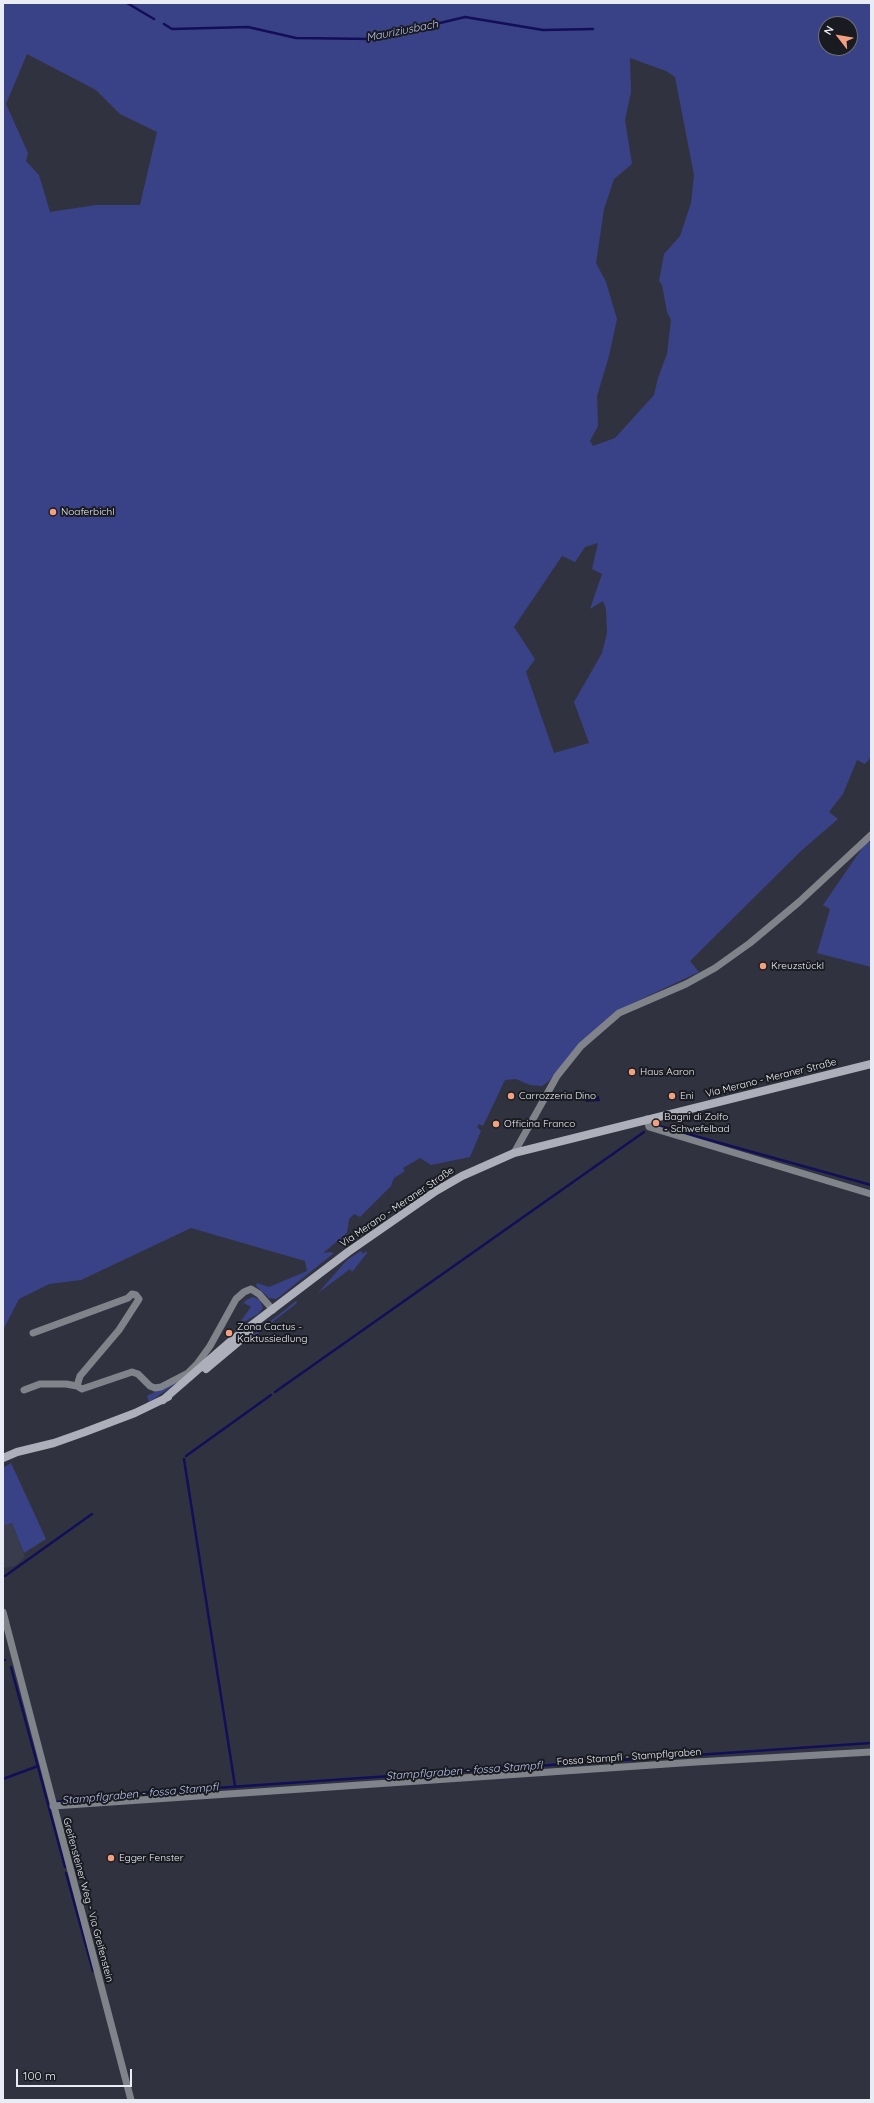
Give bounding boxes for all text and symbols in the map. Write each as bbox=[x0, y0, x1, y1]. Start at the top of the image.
north arrow bbox=[818, 16, 858, 56]
water label: Mauriziusbach bbox=[365, 18, 439, 44]
text: N bbox=[820, 23, 837, 37]
place label: Noaferbichl bbox=[61, 506, 114, 518]
marker: Noaferbichl bbox=[48, 507, 58, 517]
place label: Kreuzstückl bbox=[771, 960, 824, 972]
marker: Kreuzstückl bbox=[758, 961, 768, 971]
street label: Via Merano - Meraner Straße bbox=[704, 1056, 838, 1100]
place label: Haus Aaron bbox=[640, 1066, 694, 1078]
marker: Haus Aaron bbox=[627, 1067, 637, 1077]
place label: Carrozzeria Dino bbox=[519, 1090, 596, 1102]
place label: Eni bbox=[680, 1090, 694, 1102]
marker: Carrozzeria Dino bbox=[506, 1091, 516, 1101]
marker: Eni bbox=[667, 1091, 677, 1101]
place label: Bagni di Zolfo - Schwefelbad bbox=[664, 1111, 730, 1134]
place label: Officina Franco bbox=[504, 1118, 575, 1130]
marker: Bagni di Zolfo - Schwefelbad bbox=[651, 1118, 661, 1128]
marker: Officina Franco bbox=[491, 1119, 501, 1129]
street label: Via Merano - Meraner Straße bbox=[338, 1164, 456, 1250]
place label: Zona Cactus - Kaktussiedlung bbox=[237, 1321, 307, 1344]
marker: Zona Cactus - Kaktussiedlung bbox=[224, 1328, 234, 1338]
street label: Fossa Stampfl - Stampflgraben bbox=[556, 1746, 702, 1768]
water label: Stampflgraben - fossa Stampfl bbox=[385, 1759, 543, 1783]
water label: Stampflgraben - fossa Stampfl bbox=[61, 1781, 219, 1807]
street label: Greifensteiner Weg - Via Greifenstein bbox=[60, 1816, 116, 1984]
place label: Egger Fenster bbox=[119, 1852, 184, 1864]
marker: Egger Fenster bbox=[106, 1853, 116, 1863]
scale bar bbox=[18, 2061, 134, 2087]
text: 100 m bbox=[23, 2068, 56, 2083]

